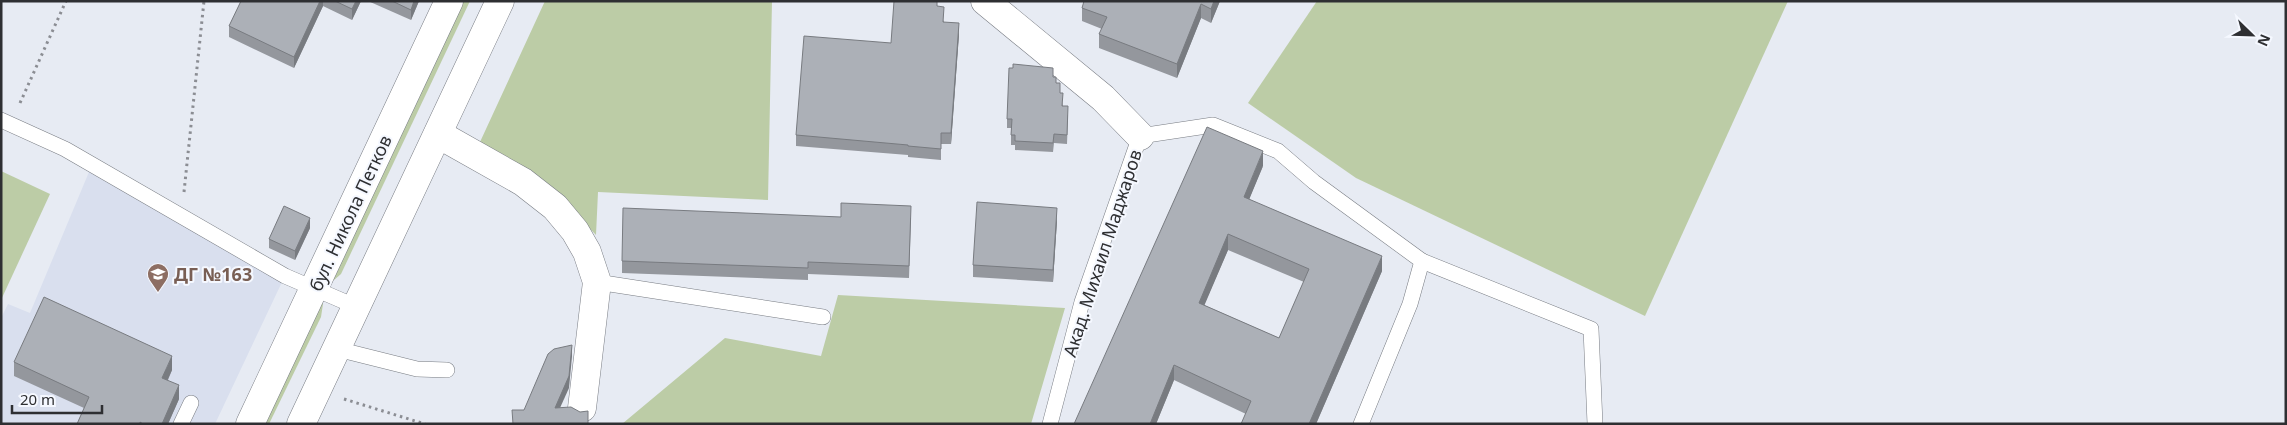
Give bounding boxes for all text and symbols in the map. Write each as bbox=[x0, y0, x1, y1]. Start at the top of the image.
north arrow bbox=[2227, 10, 2277, 60]
text: N bbox=[2253, 31, 2275, 49]
street label: бул. Никола Петков bbox=[303, 131, 397, 295]
street label: Акад. Михаил Маджаров bbox=[1057, 146, 1147, 360]
school or university icon: ДГ №163 bbox=[146, 262, 170, 293]
place label: ДГ №163 bbox=[174, 262, 252, 286]
scale bar bbox=[12, 382, 102, 414]
text: 20 m bbox=[20, 389, 55, 409]

